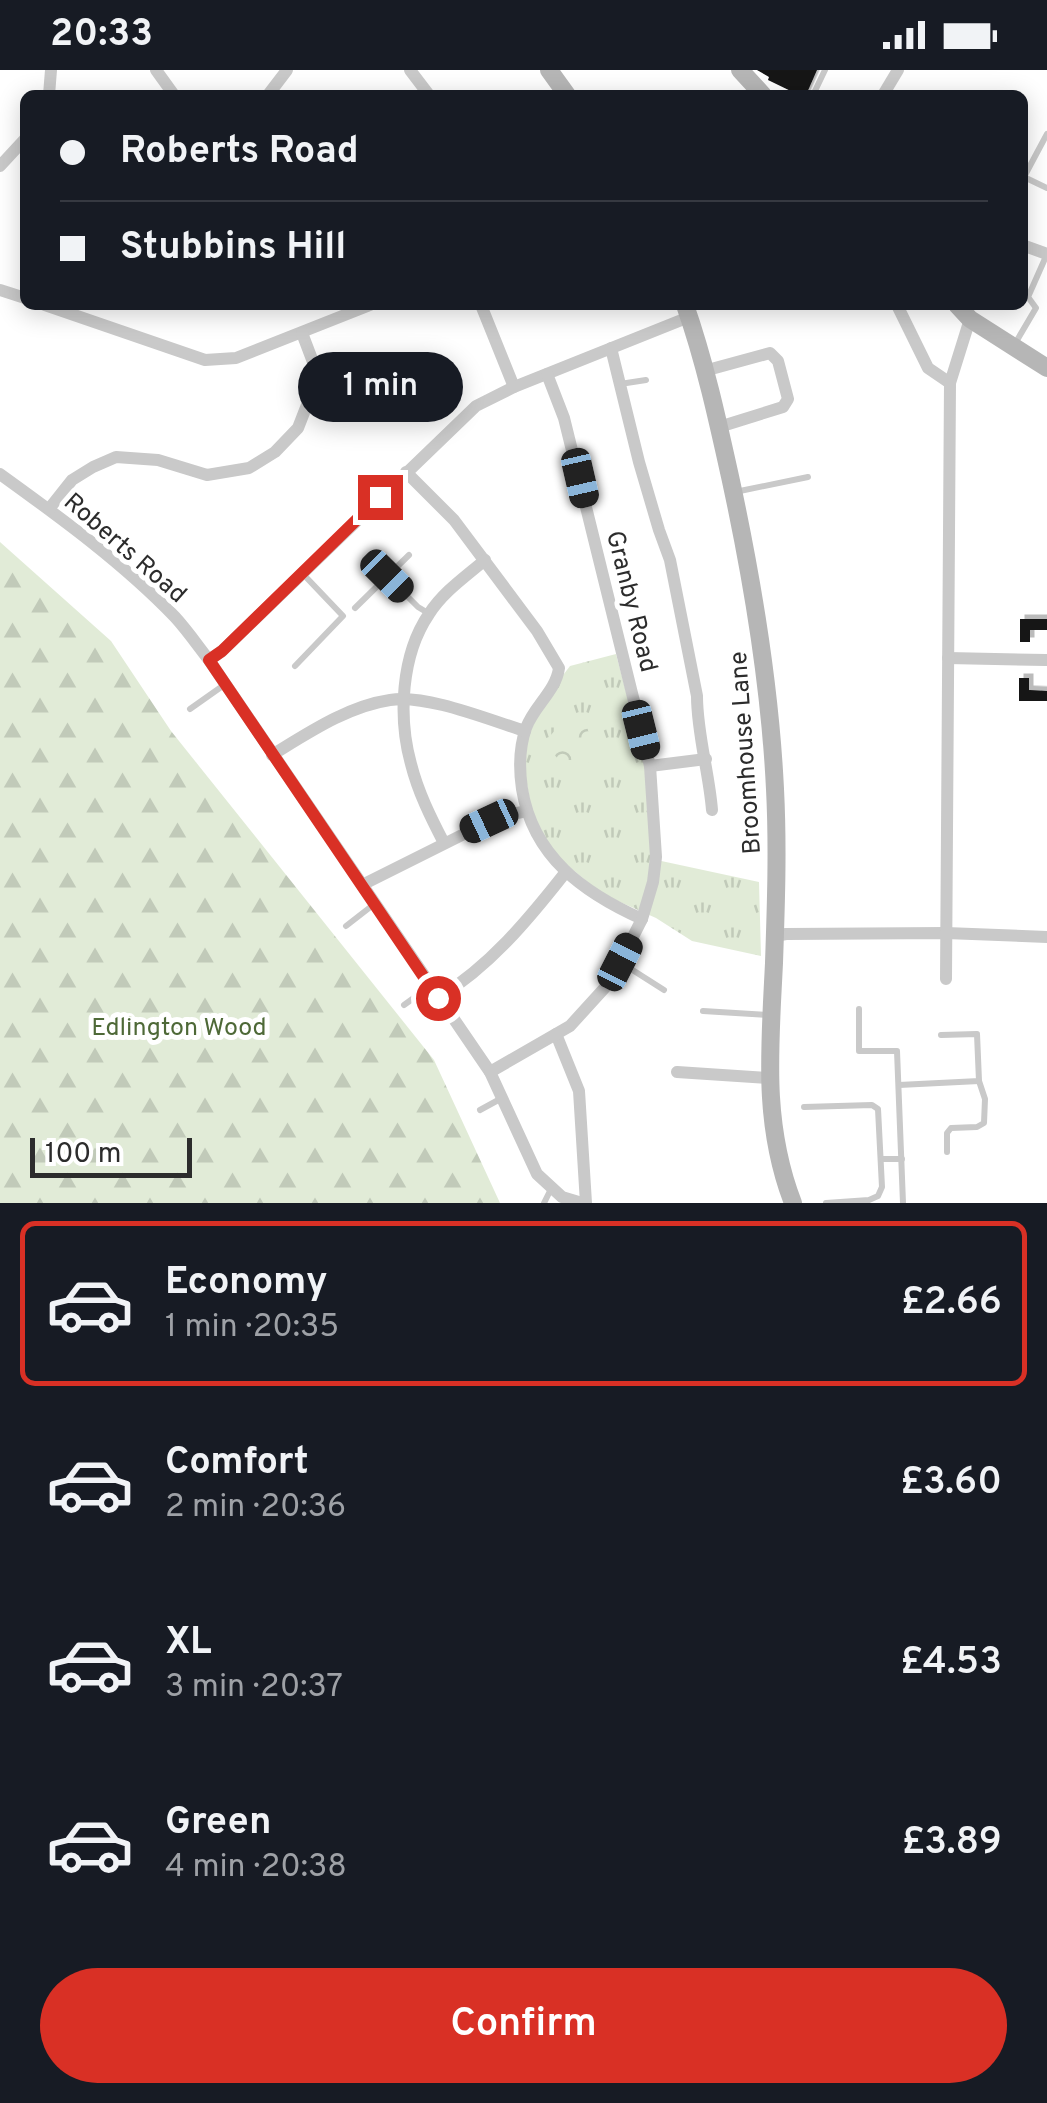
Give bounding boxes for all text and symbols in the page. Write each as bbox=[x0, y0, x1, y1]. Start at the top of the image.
text: 20:33 bbox=[50, 11, 153, 60]
text: Roberts Road bbox=[120, 128, 359, 177]
text: Stubbins Hill bbox=[120, 224, 346, 273]
callout: 1 min bbox=[298, 352, 462, 422]
text: 1 min bbox=[343, 367, 418, 407]
car bbox=[559, 445, 601, 511]
route end bbox=[358, 475, 403, 520]
street label: Roberts Road bbox=[56, 487, 192, 611]
street label: Granby Road bbox=[597, 528, 663, 676]
car bbox=[355, 544, 419, 608]
street label: Broomhouse Lane bbox=[724, 650, 770, 855]
car bbox=[619, 697, 663, 763]
car bbox=[455, 795, 523, 847]
car bbox=[593, 928, 647, 996]
route start bbox=[416, 976, 461, 1021]
park label: Edlington Wood bbox=[91, 1013, 267, 1045]
scale bar bbox=[30, 1133, 192, 1178]
text: 100 m bbox=[45, 1137, 121, 1173]
icon: car bbox=[45, 1259, 135, 1349]
text: Economy bbox=[165, 1259, 327, 1308]
text: £2.66 bbox=[901, 1279, 1002, 1328]
text: 1 min · 20:35 bbox=[165, 1308, 339, 1348]
icon: car bbox=[45, 1439, 135, 1529]
text: Comfort bbox=[165, 1439, 309, 1488]
text: £3.60 bbox=[900, 1459, 1002, 1508]
text: 2 min · 20:36 bbox=[165, 1488, 346, 1528]
icon: car bbox=[45, 1619, 135, 1709]
text: XL bbox=[165, 1619, 212, 1668]
text: £4.53 bbox=[900, 1639, 1002, 1688]
text: 3 min · 20:37 bbox=[165, 1668, 343, 1708]
icon: car bbox=[45, 1799, 135, 1889]
text: Green bbox=[165, 1799, 271, 1848]
text: £3.89 bbox=[901, 1819, 1002, 1868]
text: 4 min · 20:38 bbox=[165, 1848, 347, 1888]
button: Confirm bbox=[40, 1968, 1007, 2083]

